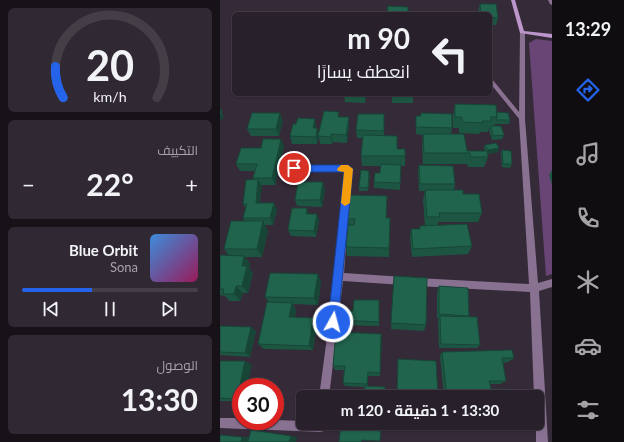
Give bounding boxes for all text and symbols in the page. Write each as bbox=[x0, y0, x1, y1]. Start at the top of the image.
text: 13:29 bbox=[565, 18, 611, 40]
text: 90 m bbox=[347, 21, 410, 55]
icon: left bbox=[424, 28, 476, 80]
text: 20 bbox=[86, 40, 134, 90]
text: انعطف يسارًا bbox=[317, 60, 410, 82]
icon: directions bbox=[574, 76, 602, 104]
text: km/h bbox=[93, 88, 127, 105]
icon: music bbox=[574, 140, 602, 168]
text: التكييف bbox=[157, 142, 198, 158]
pin bbox=[277, 151, 311, 185]
icon: arrive bbox=[283, 157, 305, 179]
text: 22° bbox=[86, 166, 134, 202]
text: − bbox=[22, 171, 35, 198]
text: + bbox=[185, 171, 198, 198]
icon: phone bbox=[574, 204, 602, 232]
text: Blue Orbit bbox=[69, 241, 138, 259]
text: Sona bbox=[110, 259, 138, 275]
icon: climate bbox=[574, 268, 602, 296]
icon: previous bbox=[40, 298, 62, 320]
icon: pause bbox=[99, 298, 121, 320]
icon: next bbox=[158, 298, 180, 320]
position arrow bbox=[312, 301, 354, 343]
icon: car bbox=[574, 332, 602, 360]
text: الوصول bbox=[157, 357, 198, 373]
speed limit sign: 30 bbox=[232, 378, 284, 430]
text: 13:30 bbox=[121, 381, 198, 417]
icon: filters bbox=[574, 396, 602, 424]
text: 13:30 · 1 دقيقة · 120 m bbox=[341, 401, 499, 419]

